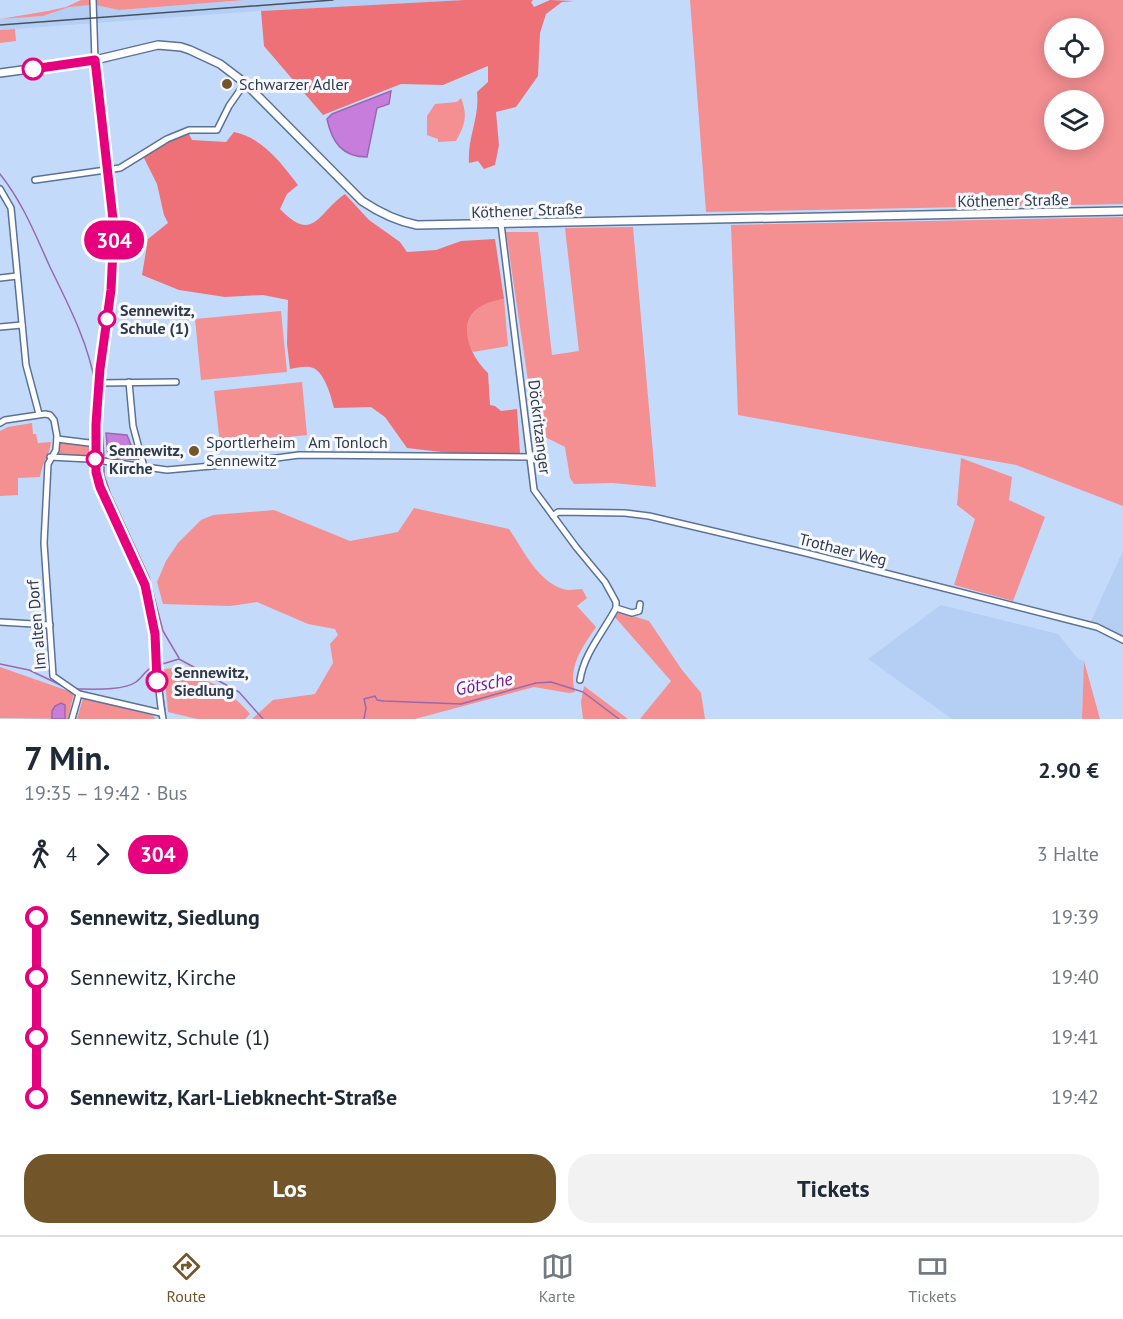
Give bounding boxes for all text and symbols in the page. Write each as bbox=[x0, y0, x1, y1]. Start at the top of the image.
map controls bbox=[1044, 18, 1104, 150]
button: locate bbox=[1044, 18, 1104, 78]
unlabelled marker bbox=[22, 58, 44, 80]
place label: Schwarzer Adler bbox=[239, 74, 350, 94]
marker: Schwarzer Adler bbox=[220, 77, 234, 91]
button: layers bbox=[1044, 90, 1104, 150]
street label: Köthener Straße bbox=[957, 189, 1069, 211]
street label: Köthener Straße bbox=[471, 198, 583, 222]
line badge: 304 bbox=[80, 220, 148, 260]
text: 304 bbox=[96, 227, 132, 254]
place label: Sennewitz, Schule (1) bbox=[120, 300, 195, 338]
marker: Sennewitz, Schule (1) bbox=[98, 310, 116, 328]
street label: Döckritzanger bbox=[524, 379, 556, 476]
place label: Sportlerheim Sennewitz bbox=[206, 432, 295, 470]
street label: Am Tonloch bbox=[308, 432, 388, 452]
place label: Sennewitz, Kirche bbox=[109, 440, 184, 478]
marker: Sportlerheim Sennewitz bbox=[187, 444, 201, 458]
marker: Sennewitz, Kirche bbox=[86, 450, 104, 468]
street label: Trothaer Weg bbox=[797, 528, 889, 570]
street label: Im alten Dorf bbox=[22, 578, 50, 671]
place label: Sennewitz, Siedlung bbox=[174, 662, 249, 700]
water label: Götsche bbox=[453, 667, 515, 700]
marker: Sennewitz, Siedlung bbox=[146, 670, 168, 692]
text: 7 Min. bbox=[24, 736, 111, 779]
text: 2.90 € bbox=[1038, 756, 1099, 784]
text: 19:35 – 19:42 · Bus bbox=[24, 780, 188, 806]
icon: walk bbox=[24, 838, 57, 871]
icon: forward bbox=[86, 838, 119, 871]
text: 4 bbox=[66, 841, 77, 867]
text: 304 bbox=[140, 841, 176, 868]
text: 3 Halte bbox=[1037, 841, 1099, 867]
text: Sennewitz, Siedlung bbox=[70, 903, 260, 931]
text: 19:39 bbox=[1051, 904, 1099, 930]
text: Sennewitz, Kirche bbox=[70, 963, 236, 991]
text: 19:40 bbox=[1051, 964, 1099, 990]
text: Sennewitz, Schule (1) bbox=[70, 1023, 270, 1051]
text: 19:41 bbox=[1051, 1024, 1099, 1050]
text: Sennewitz, Karl-Liebknecht-Straße bbox=[70, 1083, 397, 1111]
text: 19:42 bbox=[1051, 1084, 1099, 1110]
button: Los bbox=[24, 1154, 556, 1223]
button: Tickets bbox=[568, 1154, 1099, 1223]
tab: Route bbox=[166, 1250, 206, 1306]
tab: Karte bbox=[539, 1250, 575, 1306]
tab: Tickets bbox=[908, 1250, 956, 1306]

